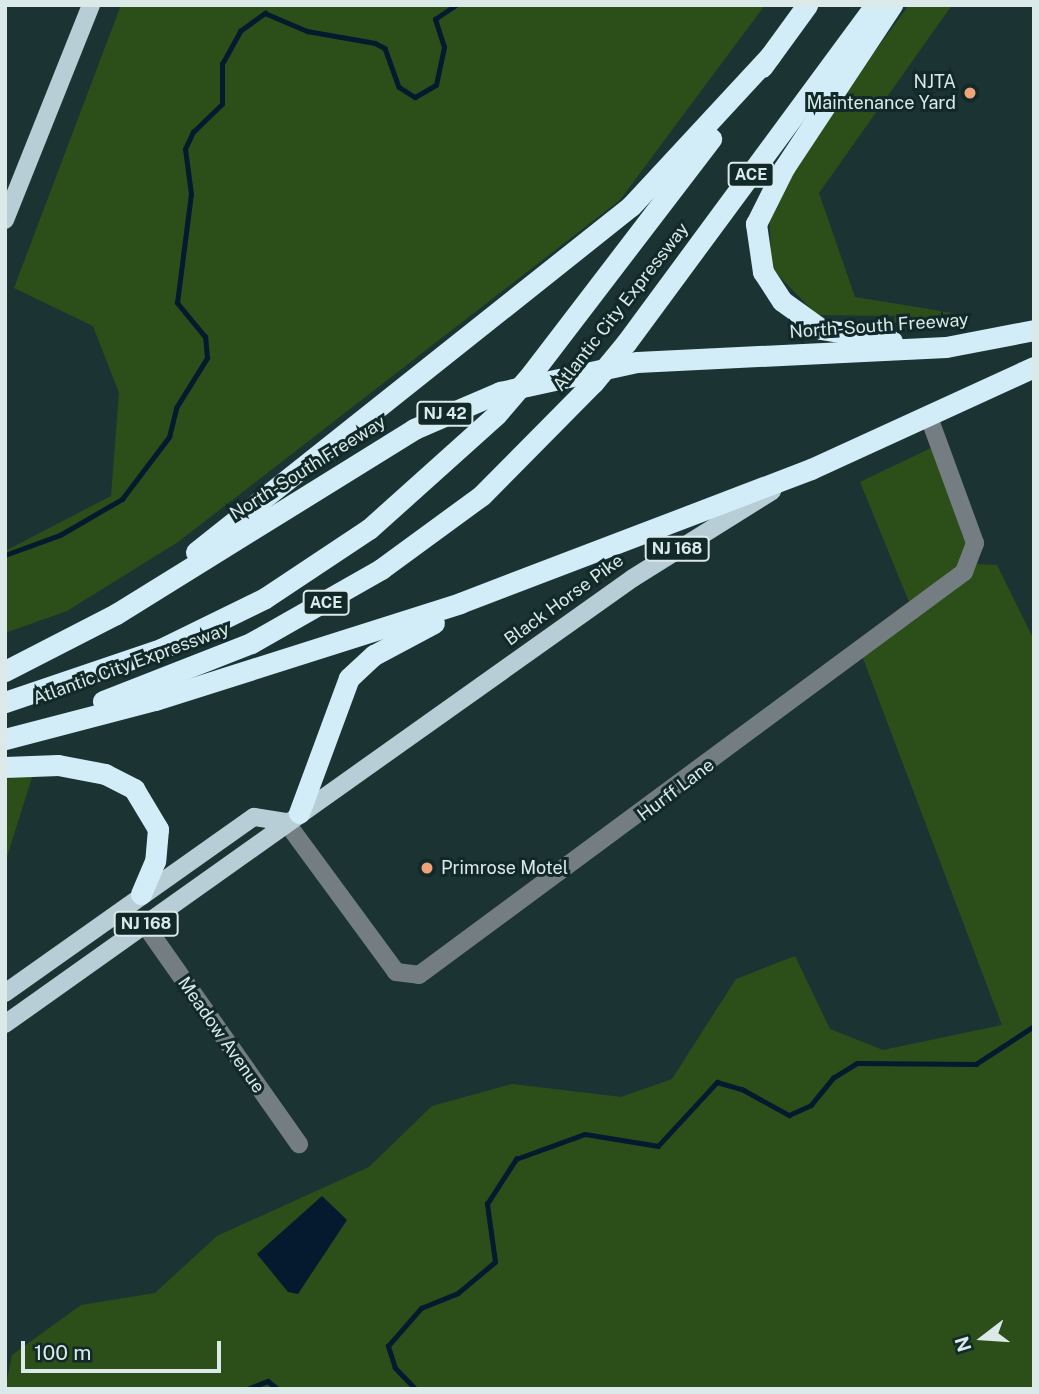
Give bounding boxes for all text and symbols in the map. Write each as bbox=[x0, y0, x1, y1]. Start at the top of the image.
place label: NJTA Maintenance Yard bbox=[806, 72, 956, 114]
marker: NJTA Maintenance Yard bbox=[962, 85, 978, 101]
road number: ACE bbox=[726, 162, 776, 188]
street label: Atlantic City Expressway bbox=[549, 218, 693, 396]
street label: North-South Freeway bbox=[789, 309, 969, 343]
road number: NJ 42 bbox=[415, 402, 475, 426]
street label: North-South Freeway bbox=[226, 411, 390, 525]
road number: NJ 168 bbox=[644, 536, 710, 562]
street label: Black Horse Pike bbox=[500, 550, 628, 650]
road number: ACE bbox=[302, 590, 350, 616]
street label: Atlantic City Expressway bbox=[30, 618, 232, 710]
street label: Hurff Lane bbox=[633, 754, 719, 826]
place label: Primrose Motel bbox=[441, 857, 568, 879]
marker: Primrose Motel bbox=[419, 860, 435, 876]
road number: NJ 168 bbox=[113, 912, 179, 936]
street label: Meadow Avenue bbox=[173, 973, 269, 1097]
north arrow bbox=[948, 1303, 1018, 1373]
scale bar bbox=[24, 1328, 224, 1372]
text: N bbox=[950, 1334, 976, 1354]
text: 100 m bbox=[34, 1340, 91, 1365]

